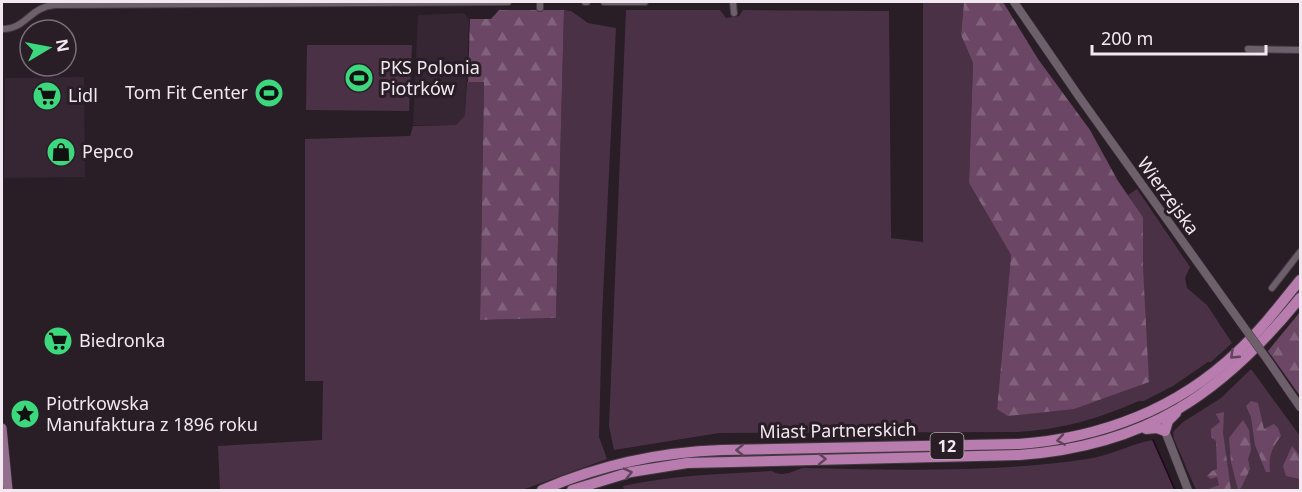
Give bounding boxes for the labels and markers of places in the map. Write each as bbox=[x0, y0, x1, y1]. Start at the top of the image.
place label: PKS Polonia Piotrków bbox=[380, 55, 480, 100]
sports icon: PKS Polonia Piotrków bbox=[343, 62, 375, 94]
sports icon: Tom Fit Center bbox=[253, 77, 285, 109]
supermarket icon: Lidl bbox=[31, 80, 63, 112]
place label: Tom Fit Center bbox=[125, 80, 249, 104]
place label: Lidl bbox=[68, 83, 98, 107]
shop icon: Pepco bbox=[45, 136, 77, 168]
place label: Pepco bbox=[82, 139, 134, 163]
supermarket icon: Biedronka bbox=[42, 325, 74, 357]
place label: Biedronka bbox=[79, 328, 165, 352]
place label: Piotrkowska Manufaktura z 1896 roku bbox=[46, 391, 258, 436]
place icon: Piotrkowska Manufaktura z 1896 roku bbox=[9, 398, 41, 430]

